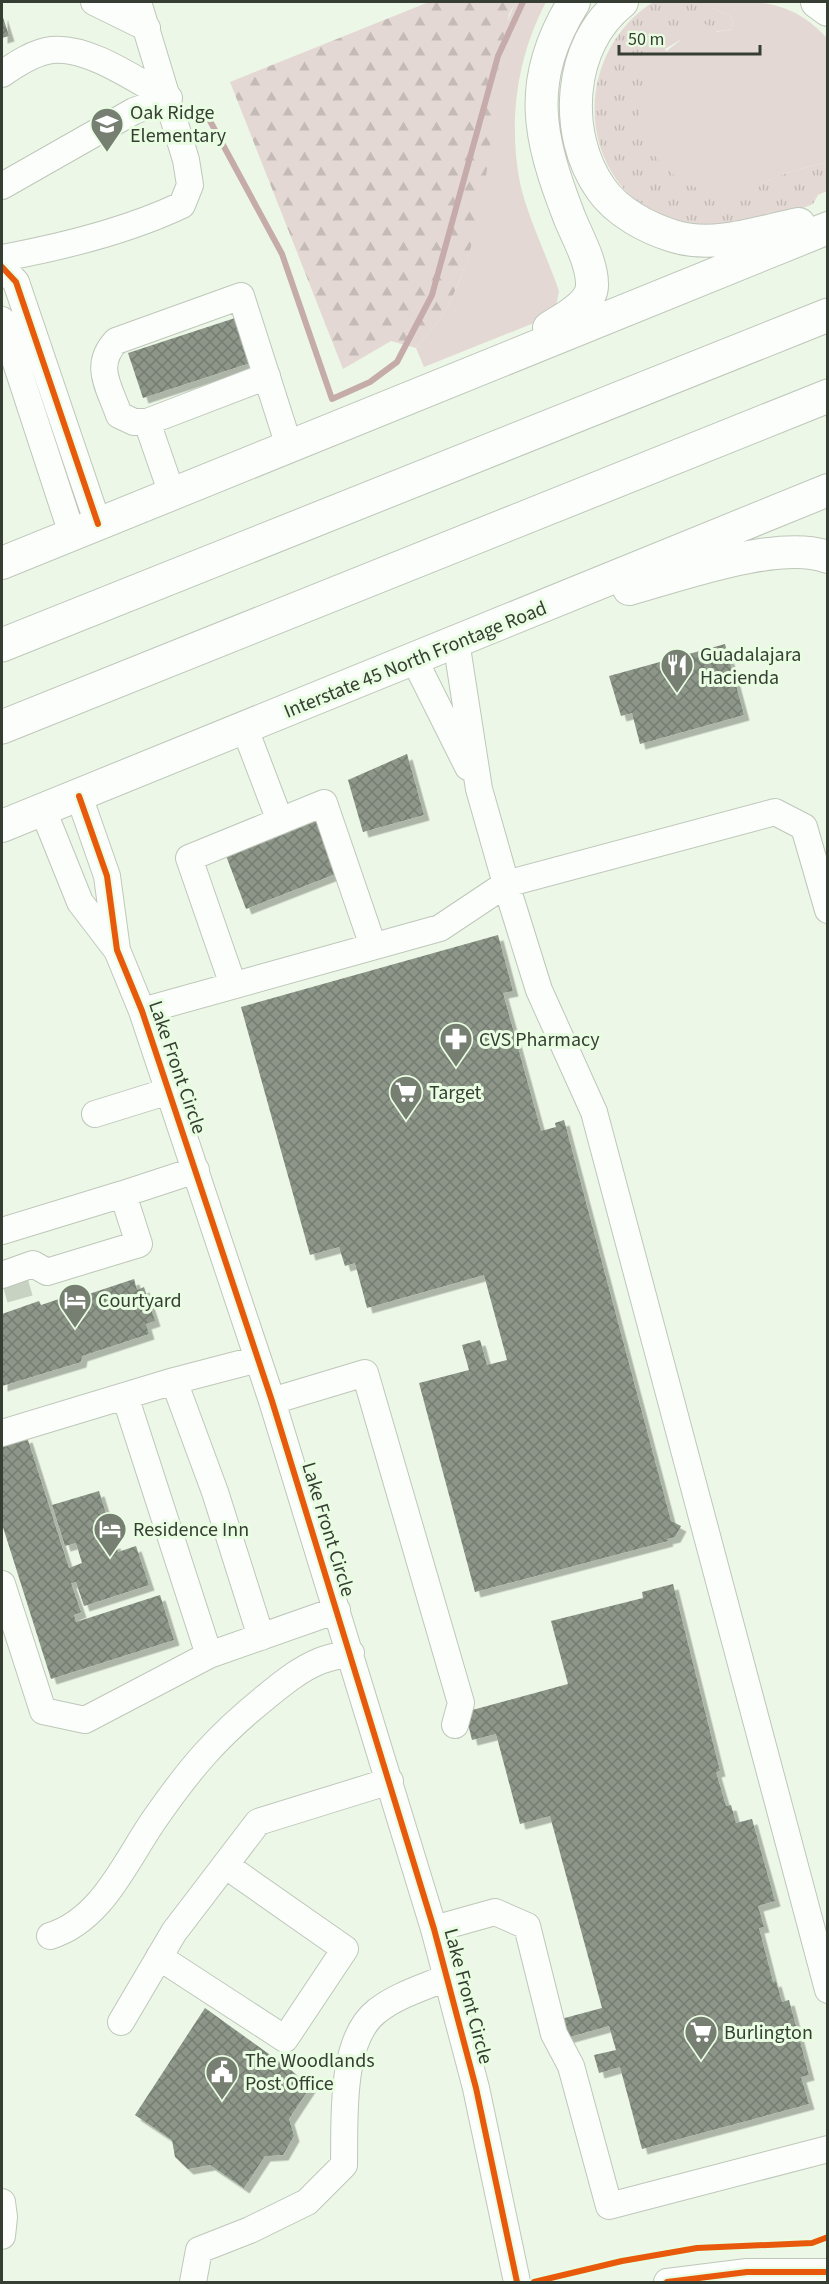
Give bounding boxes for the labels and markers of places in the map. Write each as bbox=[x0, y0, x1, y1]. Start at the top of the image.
place label: Oak Ridge Elementary bbox=[130, 99, 227, 150]
school or university icon: Oak Ridge Elementary bbox=[89, 106, 125, 153]
place label: Guadalajara Hacienda bbox=[700, 641, 801, 692]
restaurant icon: Guadalajara Hacienda bbox=[659, 647, 695, 694]
pharmacy icon: CVS Pharmacy bbox=[438, 1021, 474, 1068]
place label: CVS Pharmacy bbox=[479, 1026, 600, 1054]
supermarket icon: Target bbox=[388, 1074, 424, 1121]
place label: Target bbox=[429, 1079, 482, 1107]
hotel icon: Courtyard bbox=[57, 1282, 93, 1329]
place label: Courtyard bbox=[98, 1287, 182, 1315]
hotel icon: Residence Inn bbox=[92, 1511, 128, 1558]
place label: Residence Inn bbox=[133, 1516, 249, 1544]
supermarket icon: Burlington bbox=[683, 2014, 719, 2061]
place label: Burlington bbox=[724, 2019, 813, 2047]
place label: The Woodlands Post Office bbox=[245, 2047, 375, 2098]
public building icon: The Woodlands Post Office bbox=[204, 2054, 240, 2101]

